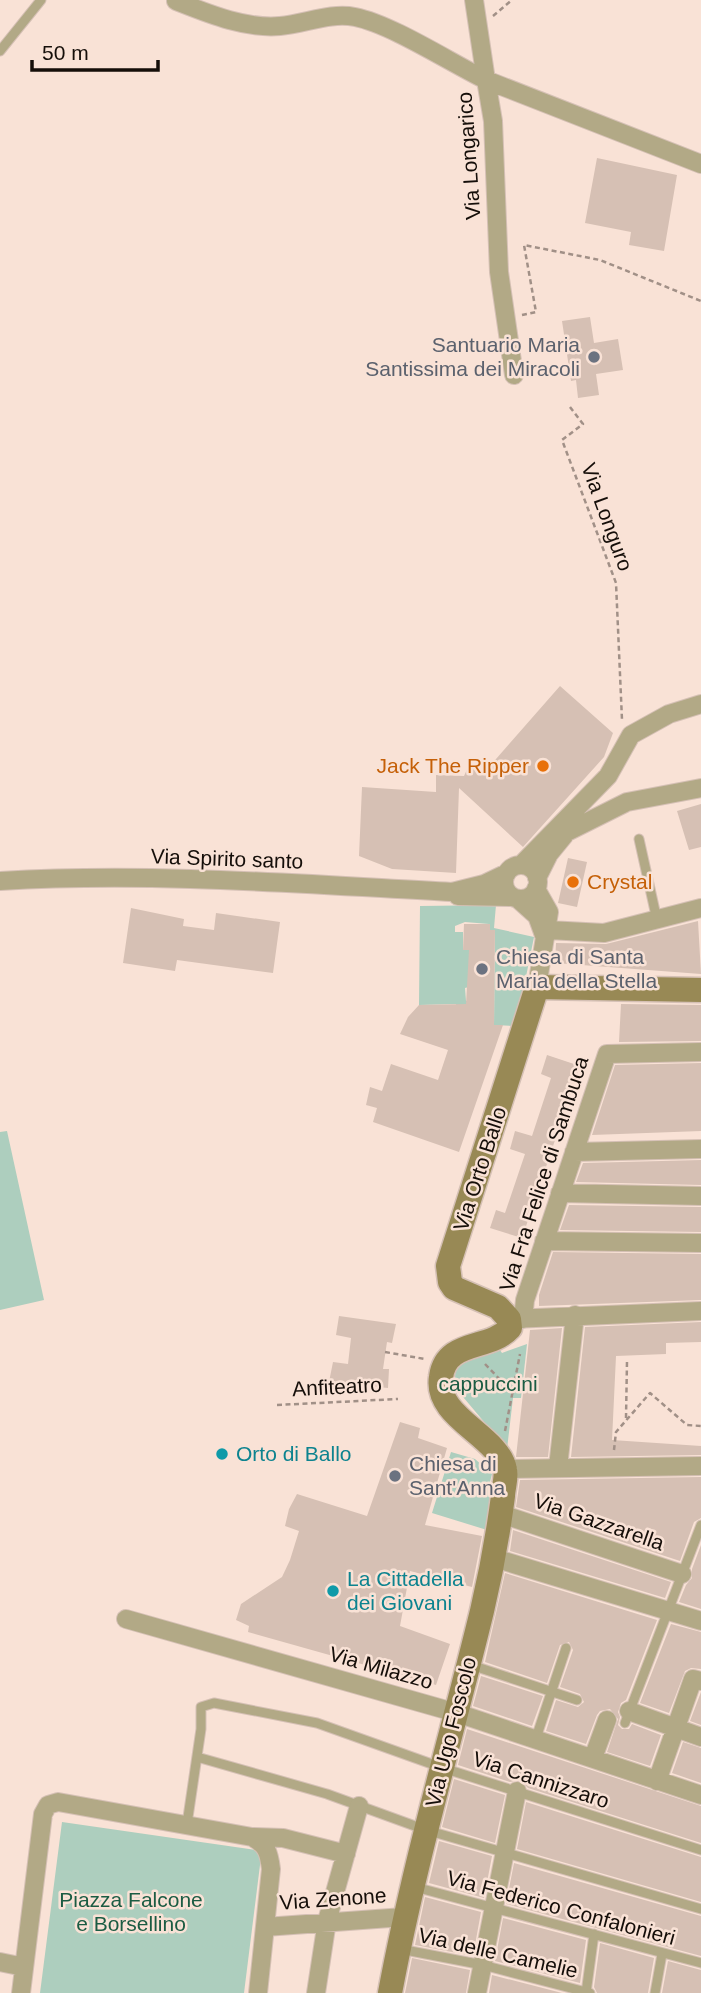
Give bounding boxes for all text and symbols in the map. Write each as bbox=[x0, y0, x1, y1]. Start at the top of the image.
scale bar bbox=[32, 28, 158, 72]
text: 50 m bbox=[42, 41, 89, 64]
street label: Via Longarico bbox=[453, 91, 484, 221]
place label: Santuario Maria Santissima dei Miracoli bbox=[365, 333, 580, 380]
marker: Santuario Maria Santissima dei Miracoli bbox=[586, 349, 602, 365]
street label: Via Longuro bbox=[577, 460, 638, 574]
place label: Jack The Ripper bbox=[376, 754, 529, 777]
marker: Jack The Ripper bbox=[535, 758, 551, 774]
street label: Via Spirito santo bbox=[150, 844, 304, 873]
place label: Crystal bbox=[587, 870, 652, 893]
marker: Crystal bbox=[565, 874, 581, 890]
place label: Chiesa di Santa Maria della Stella bbox=[496, 945, 657, 992]
marker: Chiesa di Santa Maria della Stella bbox=[474, 961, 490, 977]
street label: Via Fra Felice di Sambuca bbox=[495, 1053, 593, 1294]
street label: Via Orto Ballo bbox=[449, 1104, 510, 1234]
park label: cappuccini bbox=[438, 1372, 538, 1395]
street label: Anfiteatro bbox=[291, 1373, 382, 1400]
place label: Orto di Ballo bbox=[236, 1442, 352, 1465]
marker: Orto di Ballo bbox=[214, 1446, 230, 1462]
place label: Chiesa di Sant'Anna bbox=[409, 1452, 506, 1499]
marker: Chiesa di Sant'Anna bbox=[387, 1468, 403, 1484]
street label: Via Gazzarella bbox=[531, 1488, 668, 1555]
place label: La Cittadella dei Giovani bbox=[347, 1567, 464, 1614]
marker: La Cittadella dei Giovani bbox=[325, 1583, 341, 1599]
street label: Via Milazzo bbox=[327, 1642, 436, 1693]
street label: Via Ugo Foscolo bbox=[421, 1655, 480, 1809]
street label: Via Cannizzaro bbox=[470, 1747, 612, 1812]
street label: Via Federico Confalonieri bbox=[444, 1866, 678, 1949]
street label: Via Zenone bbox=[279, 1883, 387, 1914]
park label: Piazza Falcone e Borsellino bbox=[59, 1888, 203, 1935]
street label: Via delle Camelie bbox=[416, 1923, 580, 1982]

